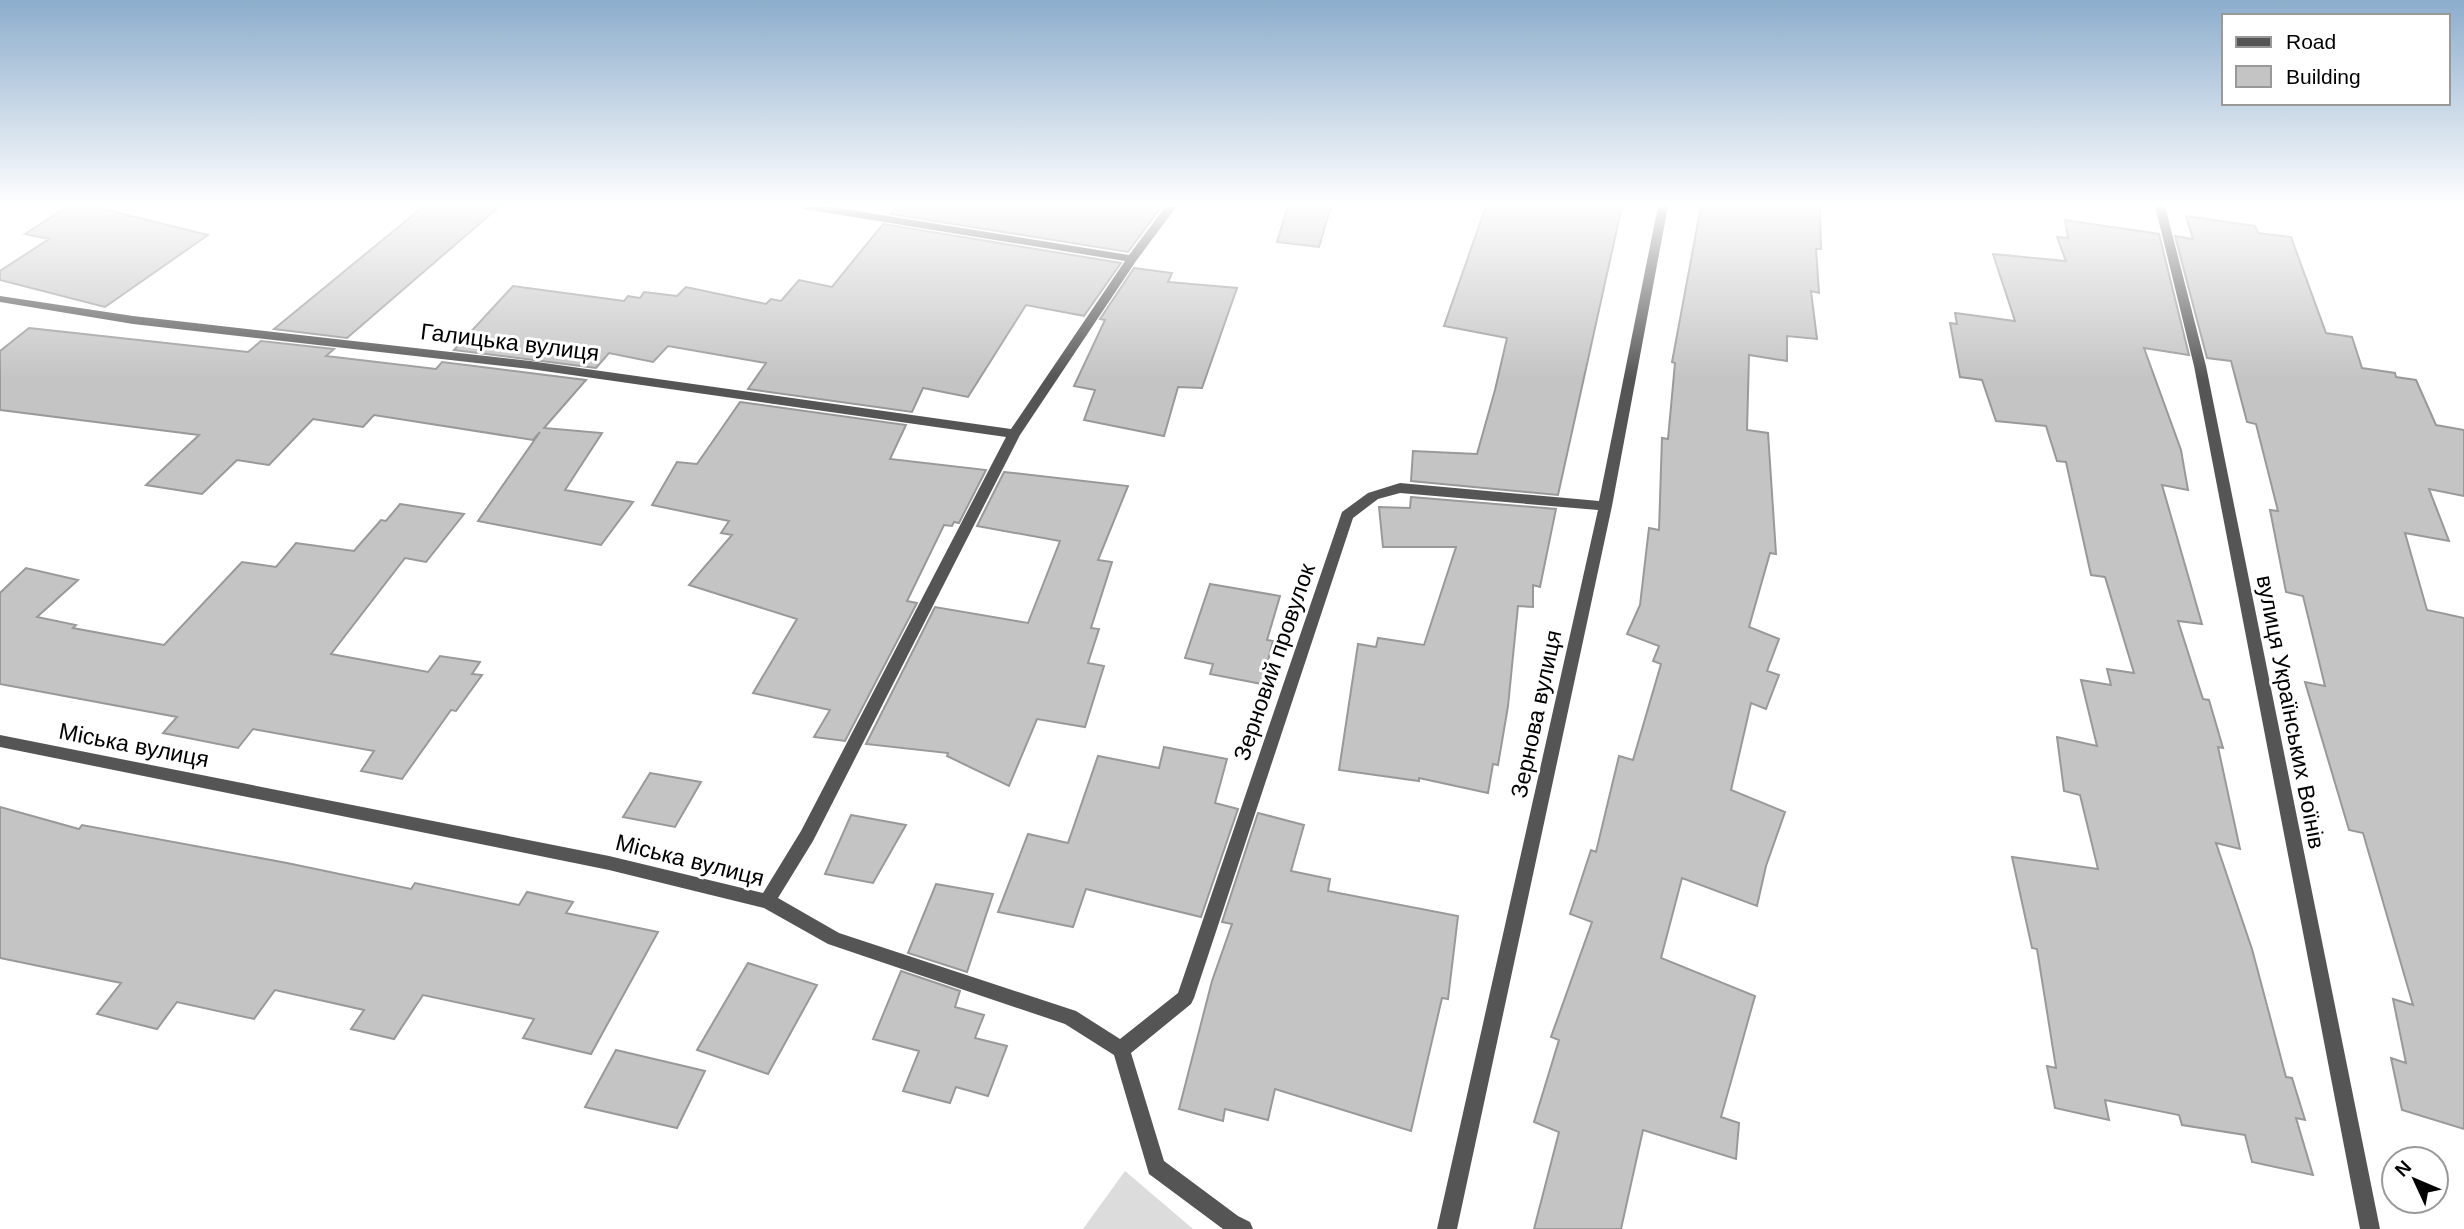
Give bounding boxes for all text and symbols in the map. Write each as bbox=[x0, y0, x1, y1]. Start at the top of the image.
legend bbox=[2222, 14, 2450, 105]
text: Road bbox=[2286, 30, 2336, 53]
text: Building bbox=[2286, 65, 2361, 88]
street label: Галицька вулиця bbox=[419, 318, 601, 366]
street label: Зерновий провулок bbox=[1228, 559, 1320, 764]
street label: вулиця Українських Воїнів bbox=[2252, 573, 2330, 851]
street label: Зернова вулиця bbox=[1506, 628, 1566, 800]
street label: Міська вулиця bbox=[57, 718, 211, 772]
street label: Міська вулиця bbox=[613, 829, 767, 891]
north arrow bbox=[2380, 1145, 2450, 1215]
text: N bbox=[2391, 1156, 2415, 1181]

